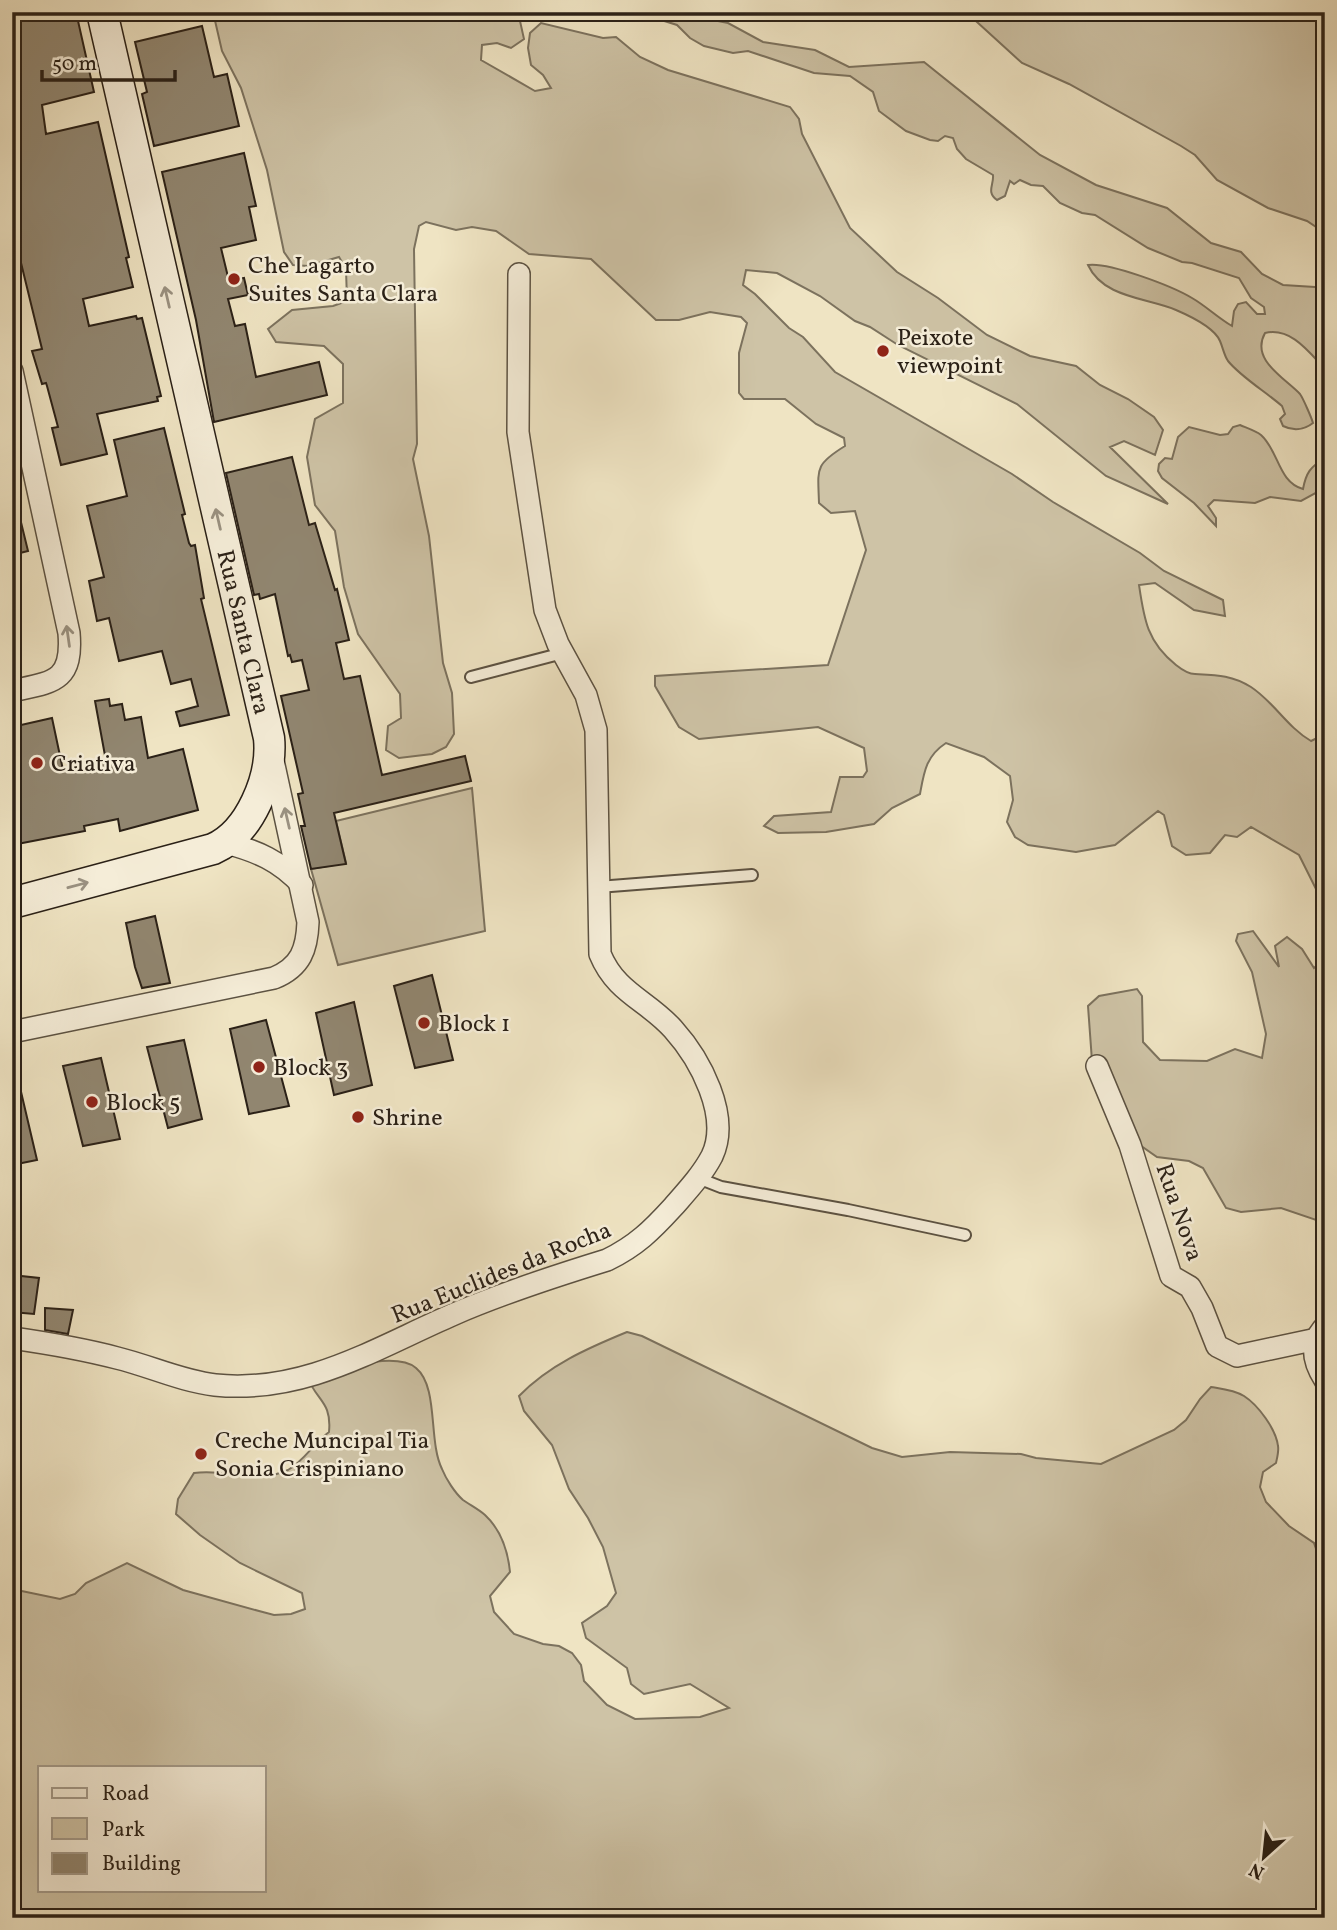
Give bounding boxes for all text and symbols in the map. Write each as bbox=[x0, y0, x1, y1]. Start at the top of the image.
scale bar bbox=[42, 38, 175, 82]
text: 50 m bbox=[52, 50, 97, 79]
place label: Che Lagarto Suites Santa Clara bbox=[248, 250, 438, 312]
marker: Che Lagarto Suites Santa Clara bbox=[226, 271, 242, 287]
one-way arrow bbox=[160, 286, 174, 309]
place label: Peixote viewpoint bbox=[897, 322, 1003, 384]
marker: Peixote viewpoint bbox=[875, 343, 891, 359]
one-way arrow bbox=[211, 508, 225, 531]
street label: Rua Santa Clara bbox=[207, 547, 278, 718]
one-way arrow bbox=[62, 625, 75, 648]
place label: Criativa bbox=[51, 748, 136, 782]
marker: Criativa bbox=[29, 755, 45, 771]
one-way arrow bbox=[280, 807, 293, 830]
one-way arrow bbox=[67, 878, 89, 891]
place label: Block 1 bbox=[438, 1008, 510, 1042]
marker: Block 1 bbox=[416, 1015, 432, 1031]
place label: Block 3 bbox=[273, 1052, 348, 1086]
marker: Block 3 bbox=[251, 1059, 267, 1075]
place label: Block 5 bbox=[106, 1087, 180, 1121]
marker: Block 5 bbox=[84, 1094, 100, 1110]
place label: Shrine bbox=[372, 1102, 443, 1136]
marker: Shrine bbox=[350, 1109, 366, 1125]
street label: Rua Nova bbox=[1145, 1159, 1211, 1266]
street label: Rua Euclides da Rocha bbox=[387, 1214, 617, 1334]
place label: Creche Muncipal Tia Sonia Crispiniano bbox=[215, 1425, 429, 1487]
marker: Creche Muncipal Tia Sonia Crispiniano bbox=[193, 1446, 209, 1462]
legend bbox=[38, 1766, 266, 1892]
text: Road bbox=[102, 1780, 149, 1809]
text: Park bbox=[102, 1816, 145, 1845]
north arrow bbox=[1228, 1822, 1298, 1892]
text: Building bbox=[102, 1850, 181, 1879]
text: N bbox=[1245, 1856, 1269, 1885]

